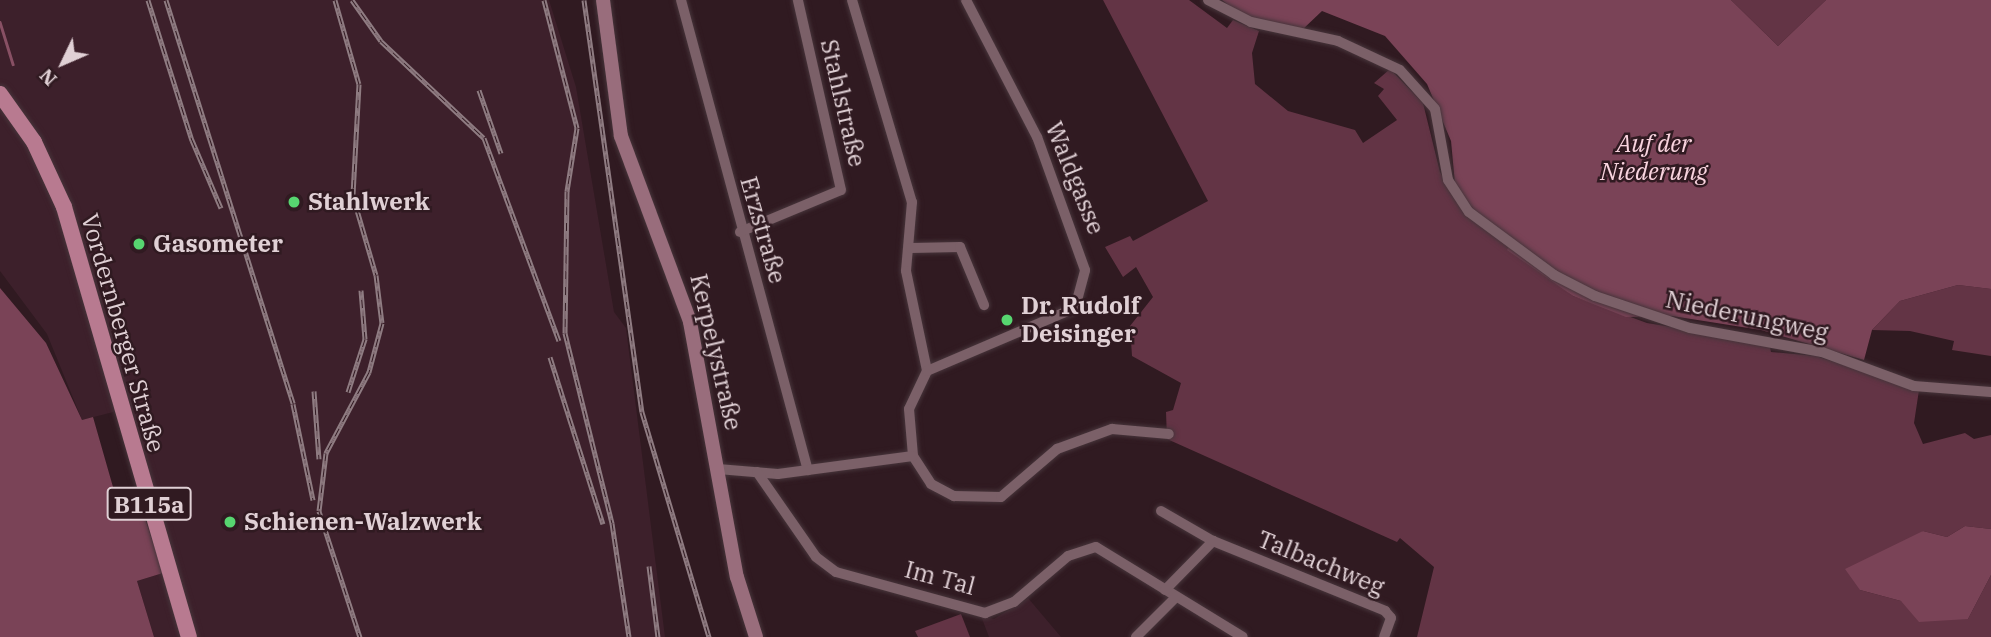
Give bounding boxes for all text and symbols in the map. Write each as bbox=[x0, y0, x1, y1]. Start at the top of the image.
north arrow bbox=[28, 28, 98, 98]
street label: Stahlstraße bbox=[814, 36, 872, 170]
text: N bbox=[34, 64, 62, 91]
street label: Waldgasse bbox=[1039, 117, 1111, 239]
park label: Auf der Niederung bbox=[1600, 130, 1708, 186]
street label: Erzstraße bbox=[734, 173, 792, 287]
place label: Stahlwerk bbox=[308, 188, 430, 216]
marker: Stahlwerk bbox=[286, 194, 302, 210]
street label: Vordernberger Straße bbox=[75, 210, 171, 456]
place label: Gasometer bbox=[153, 230, 283, 258]
marker: Gasometer bbox=[131, 236, 147, 252]
street label: Kerpelystraße bbox=[684, 271, 748, 433]
street label: Niederungweg bbox=[1663, 285, 1831, 347]
place label: Dr. Rudolf Deisinger bbox=[1021, 292, 1140, 348]
marker: Dr. Rudolf Deisinger bbox=[999, 312, 1015, 328]
road number: B115a bbox=[105, 484, 193, 524]
place label: Schienen-Walzwerk bbox=[244, 508, 482, 536]
marker: Schienen-Walzwerk bbox=[222, 514, 238, 530]
street label: Talbachweg bbox=[1253, 525, 1389, 601]
street label: Im Tal bbox=[902, 555, 978, 601]

